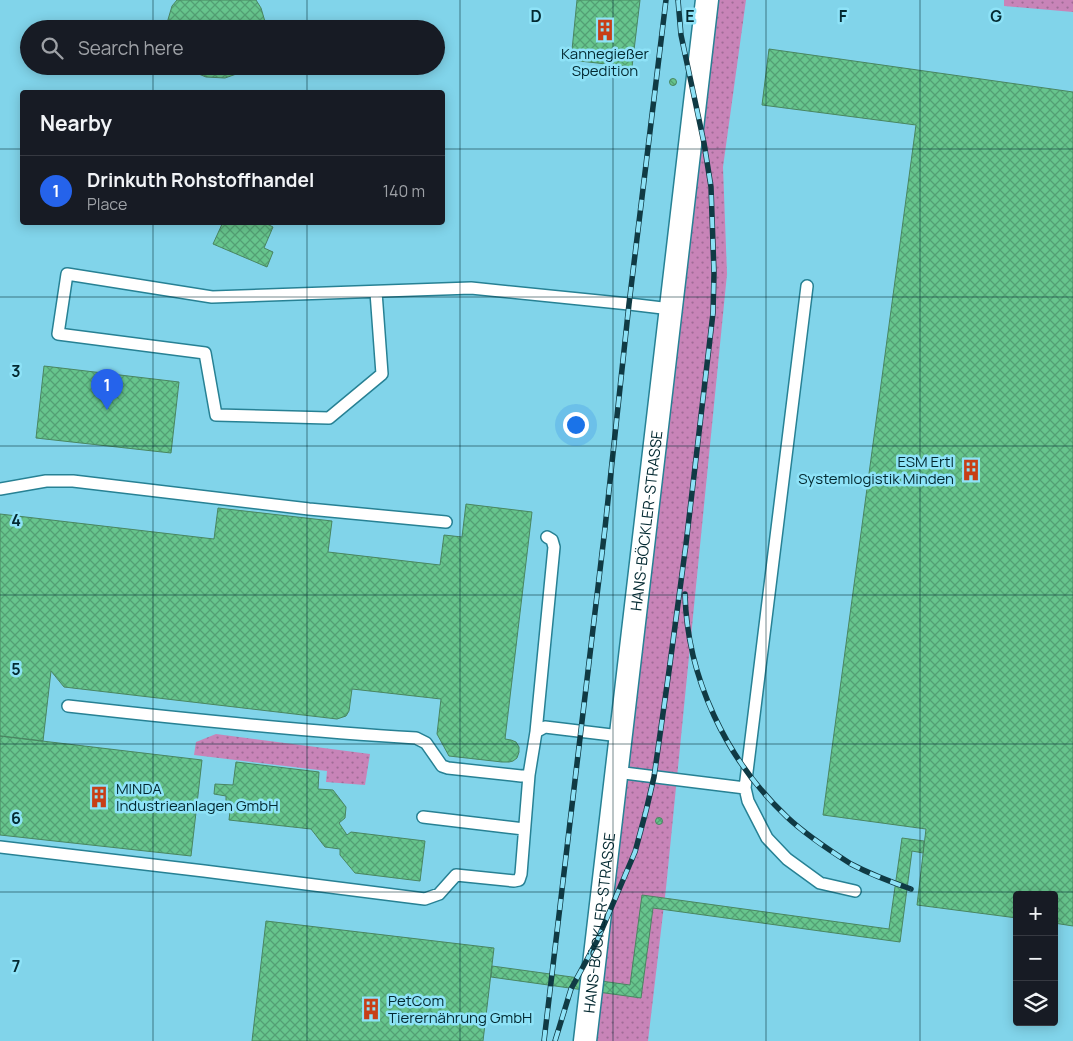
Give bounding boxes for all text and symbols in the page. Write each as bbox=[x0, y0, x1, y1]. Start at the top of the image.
text: D bbox=[530, 5, 542, 27]
text: E bbox=[685, 5, 695, 27]
text: F bbox=[839, 5, 848, 27]
text: G bbox=[990, 5, 1002, 27]
building icon: Kannegießer Spedition bbox=[592, 17, 618, 43]
search box bbox=[20, 20, 445, 75]
icon: search bbox=[38, 34, 66, 62]
text: Search here bbox=[78, 35, 184, 61]
place label: Kannegießer Spedition bbox=[561, 43, 650, 81]
text: Nearby bbox=[40, 109, 112, 137]
text: Drinkuth Rohstoffhandel bbox=[87, 167, 314, 193]
text: 1 bbox=[52, 180, 60, 202]
text: 140 m bbox=[383, 180, 425, 202]
text: Place bbox=[87, 193, 127, 215]
text: 3 bbox=[11, 360, 21, 382]
pin: 1 bbox=[91, 369, 123, 410]
your location bbox=[563, 412, 589, 438]
street label: HANS-BÖCKLER-STRASSE bbox=[625, 429, 667, 612]
place label: ESM Ertl Systemlogistik Minden bbox=[798, 451, 954, 489]
building icon: ESM Ertl Systemlogistik Minden bbox=[958, 457, 984, 483]
text: 4 bbox=[11, 509, 21, 531]
text: 5 bbox=[11, 658, 21, 680]
place label: MINDA Industrieanlagen GmbH bbox=[116, 778, 278, 816]
building icon: MINDA Industrieanlagen GmbH bbox=[86, 784, 112, 810]
text: 6 bbox=[11, 807, 21, 829]
street label: HANS-BÖCKLER-STRASSE bbox=[578, 831, 620, 1014]
map controls bbox=[1013, 891, 1058, 1026]
button: + bbox=[1013, 891, 1058, 936]
button: − bbox=[1013, 936, 1058, 981]
text: 7 bbox=[12, 955, 20, 977]
button: layers bbox=[1013, 981, 1058, 1026]
place label: PetCom Tierernährung GmbH bbox=[388, 990, 532, 1028]
building icon: PetCom Tierernährung GmbH bbox=[358, 996, 384, 1022]

